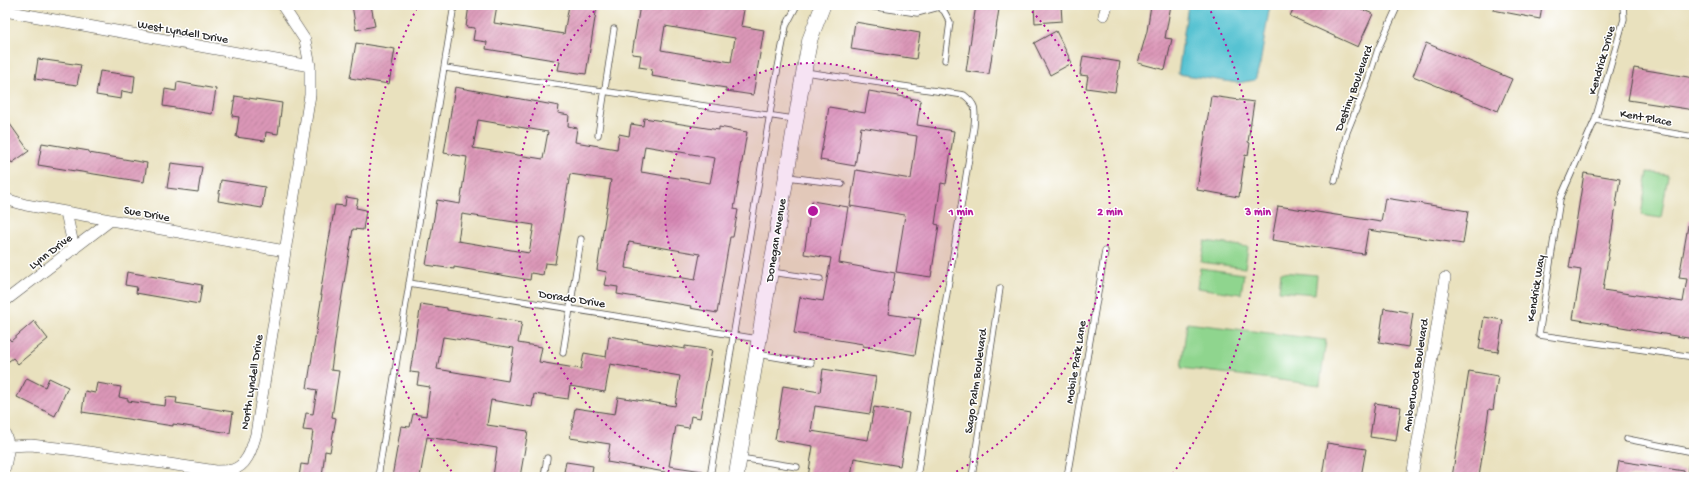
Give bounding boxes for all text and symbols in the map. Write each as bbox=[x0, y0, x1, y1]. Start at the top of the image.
street label: West Lyndell Drive bbox=[136, 18, 230, 48]
street label: Kendrick Drive bbox=[1586, 24, 1620, 97]
street label: Destiny Boulevard bbox=[1332, 43, 1377, 135]
street label: Kent Place bbox=[1619, 108, 1673, 131]
street label: Donegan Avenue bbox=[763, 197, 791, 284]
street label: Sue Drive bbox=[123, 204, 172, 226]
centre of rings bbox=[806, 204, 820, 218]
text: 1 min bbox=[948, 206, 974, 220]
text: 2 min bbox=[1097, 206, 1123, 220]
text: 3 min bbox=[1244, 206, 1271, 220]
street label: Lynn Drive bbox=[27, 231, 76, 273]
street label: Kendrick Way bbox=[1525, 254, 1549, 323]
street label: Dorado Drive bbox=[536, 288, 607, 312]
street label: Amberwood Boulevard bbox=[1401, 317, 1433, 433]
street label: Mobile Park Lane bbox=[1064, 319, 1091, 405]
street label: Sago Palm Boulevard bbox=[963, 327, 991, 434]
street label: North Lyndell Drive bbox=[239, 333, 268, 431]

